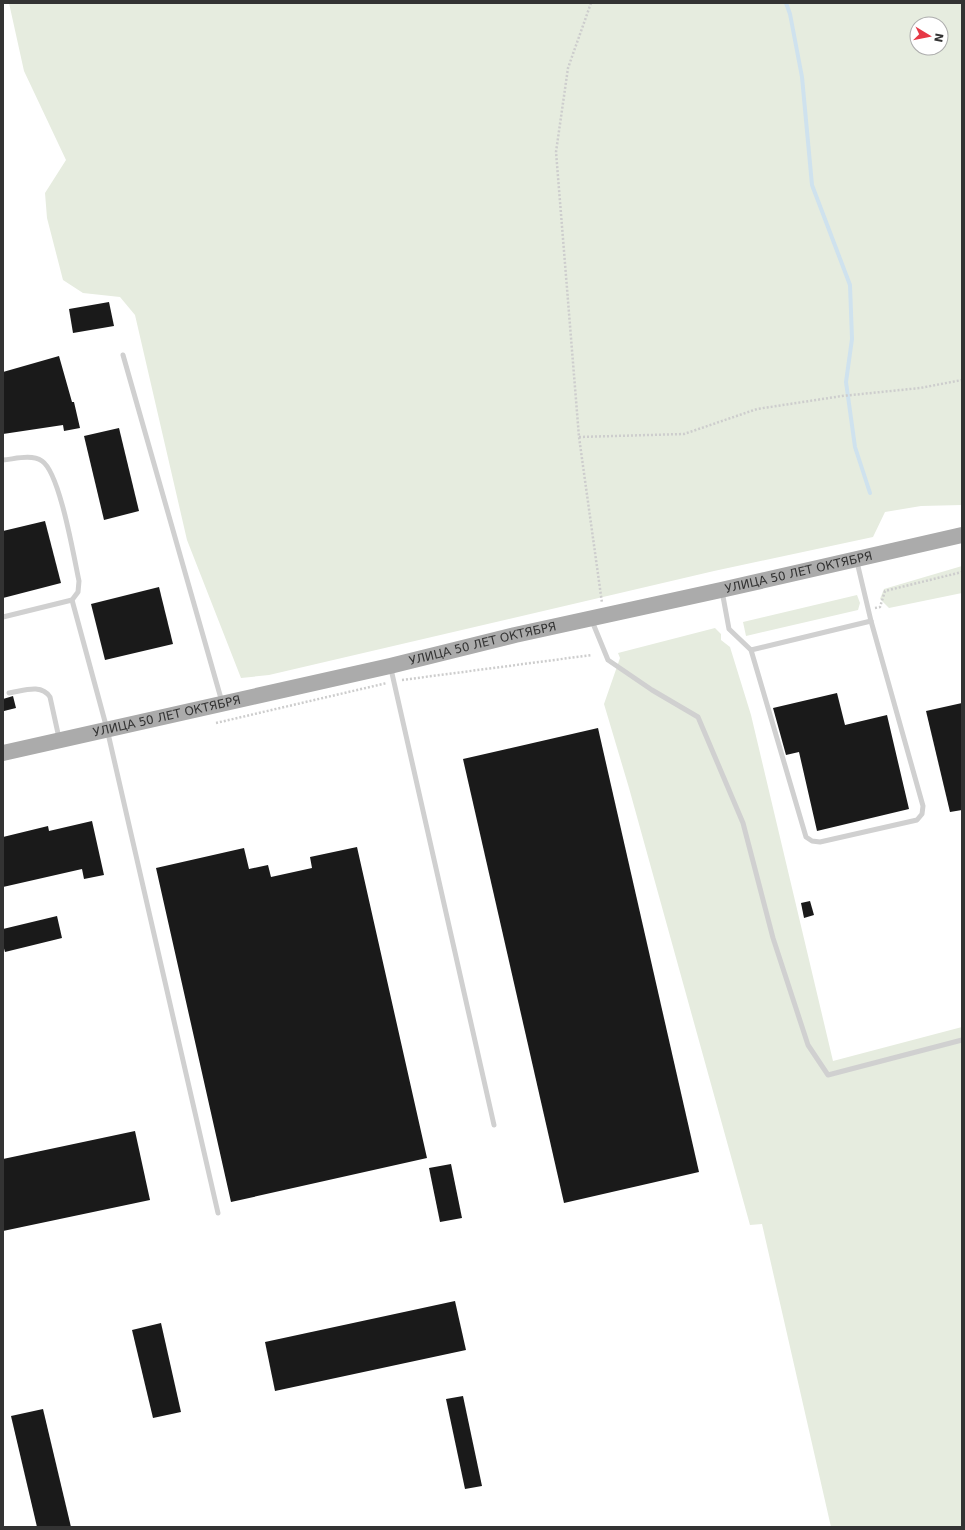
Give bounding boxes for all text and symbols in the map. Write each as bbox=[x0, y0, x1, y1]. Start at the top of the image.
north arrow bbox=[909, 16, 949, 56]
text: N bbox=[931, 32, 946, 43]
street label: УЛИЦА 50 ЛЕТ ОКТЯБРЯ bbox=[723, 549, 874, 596]
street label: УЛИЦА 50 ЛЕТ ОКТЯБРЯ bbox=[408, 619, 558, 668]
street label: УЛИЦА 50 ЛЕТ ОКТЯБРЯ bbox=[92, 693, 242, 740]

